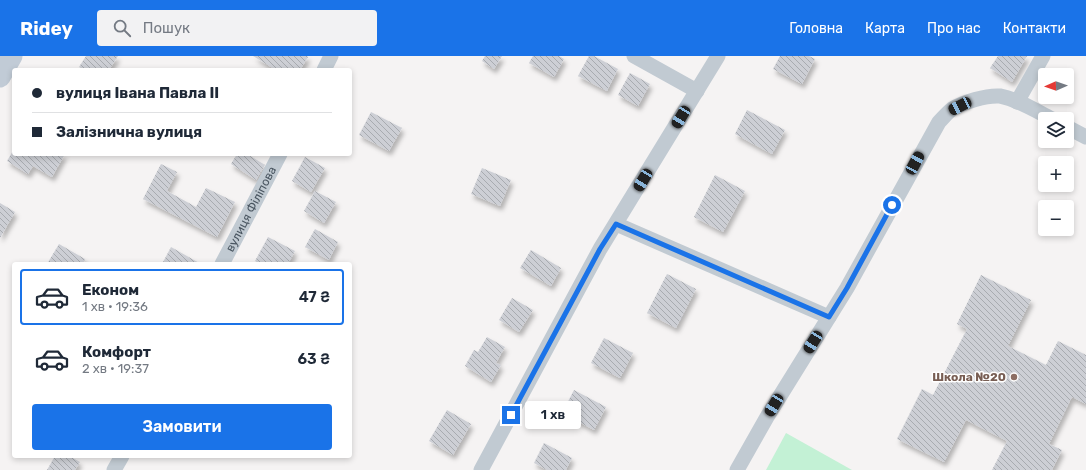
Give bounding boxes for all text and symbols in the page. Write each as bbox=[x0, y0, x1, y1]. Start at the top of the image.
search box bbox=[97, 10, 377, 46]
text: Ridey bbox=[20, 17, 73, 40]
icon: search bbox=[111, 17, 133, 39]
text: Пошук bbox=[143, 19, 190, 37]
text: Головна bbox=[789, 20, 843, 37]
text: Карта bbox=[865, 20, 905, 37]
text: Про нас bbox=[927, 20, 981, 37]
text: Контакти bbox=[1003, 20, 1066, 37]
north arrow bbox=[1038, 68, 1074, 104]
map controls bbox=[1038, 68, 1074, 236]
text: вулиця Івана Павла II bbox=[56, 84, 219, 102]
car bbox=[947, 95, 973, 117]
car bbox=[670, 104, 692, 130]
button: layers bbox=[1038, 112, 1074, 148]
text: Залізнична вулиця bbox=[56, 123, 202, 141]
car bbox=[904, 150, 926, 176]
button: + bbox=[1038, 156, 1074, 192]
street label: вулиця Філіпова bbox=[223, 164, 279, 254]
car bbox=[632, 167, 654, 193]
route start bbox=[883, 196, 901, 214]
button: − bbox=[1038, 200, 1074, 236]
icon: car bbox=[34, 279, 70, 315]
text: Економ bbox=[82, 281, 139, 299]
text: 47 ₴ bbox=[299, 288, 330, 306]
text: 1 хв · 19:36 bbox=[82, 299, 148, 314]
car bbox=[802, 329, 824, 355]
icon: car bbox=[34, 341, 70, 377]
text: Комфорт bbox=[82, 343, 151, 361]
text: 63 ₴ bbox=[297, 350, 330, 368]
text: 2 хв · 19:37 bbox=[82, 361, 149, 376]
place label: Школа №20 bbox=[932, 370, 1006, 384]
marker: Школа №20 bbox=[1009, 372, 1019, 382]
car bbox=[763, 392, 785, 418]
callout: 1 хв bbox=[525, 401, 581, 429]
button: Замовити bbox=[32, 404, 332, 450]
route end bbox=[502, 406, 520, 424]
text: 1 хв bbox=[541, 407, 565, 422]

